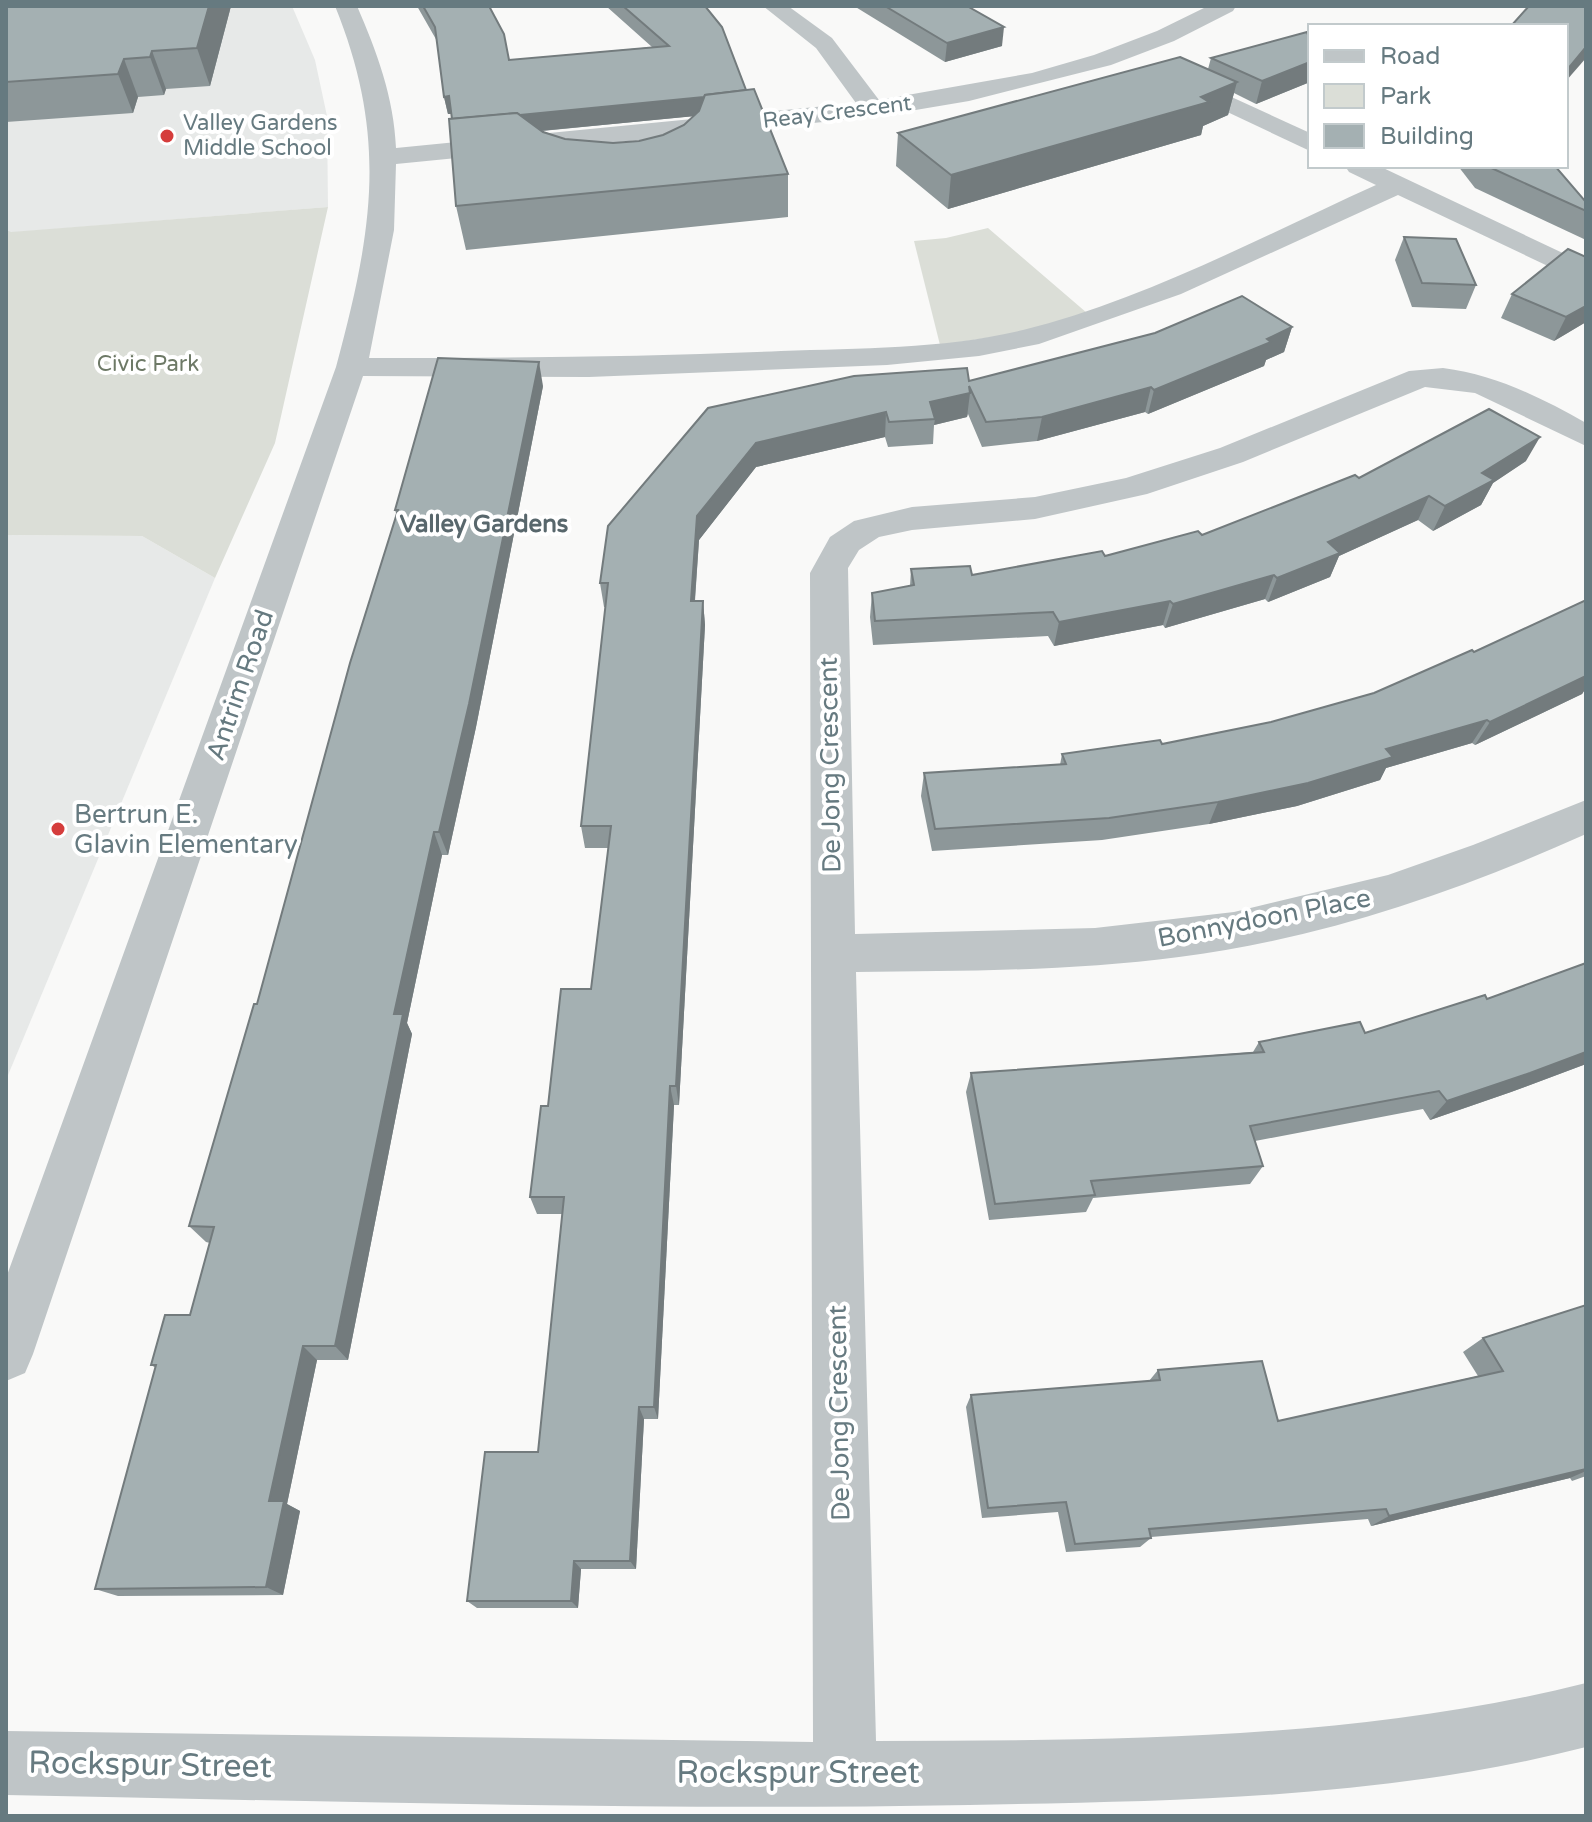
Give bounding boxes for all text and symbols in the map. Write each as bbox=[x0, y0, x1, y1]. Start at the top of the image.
legend bbox=[1308, 24, 1568, 168]
text: Road bbox=[1380, 42, 1440, 71]
text: Park bbox=[1380, 82, 1431, 111]
street label: Reay Crescent bbox=[761, 90, 913, 134]
place label: Valley Gardens Middle School bbox=[183, 110, 338, 161]
text: Building bbox=[1380, 122, 1474, 151]
marker: Valley Gardens Middle School bbox=[158, 127, 176, 145]
park label: Civic Park bbox=[97, 351, 199, 377]
district label: Valley Gardens bbox=[400, 510, 568, 539]
street label: Antrim Road bbox=[200, 606, 280, 764]
street label: De Jong Crescent bbox=[813, 657, 847, 873]
place label: Bertrun E. Glavin Elementary bbox=[74, 799, 298, 860]
marker: Bertrun E. Glavin Elementary bbox=[49, 820, 67, 838]
street label: Bonnydoon Place bbox=[1155, 882, 1373, 954]
street label: De Jong Crescent bbox=[822, 1305, 856, 1521]
street label: Rockspur Street bbox=[28, 1744, 272, 1786]
street label: Rockspur Street bbox=[676, 1754, 920, 1792]

